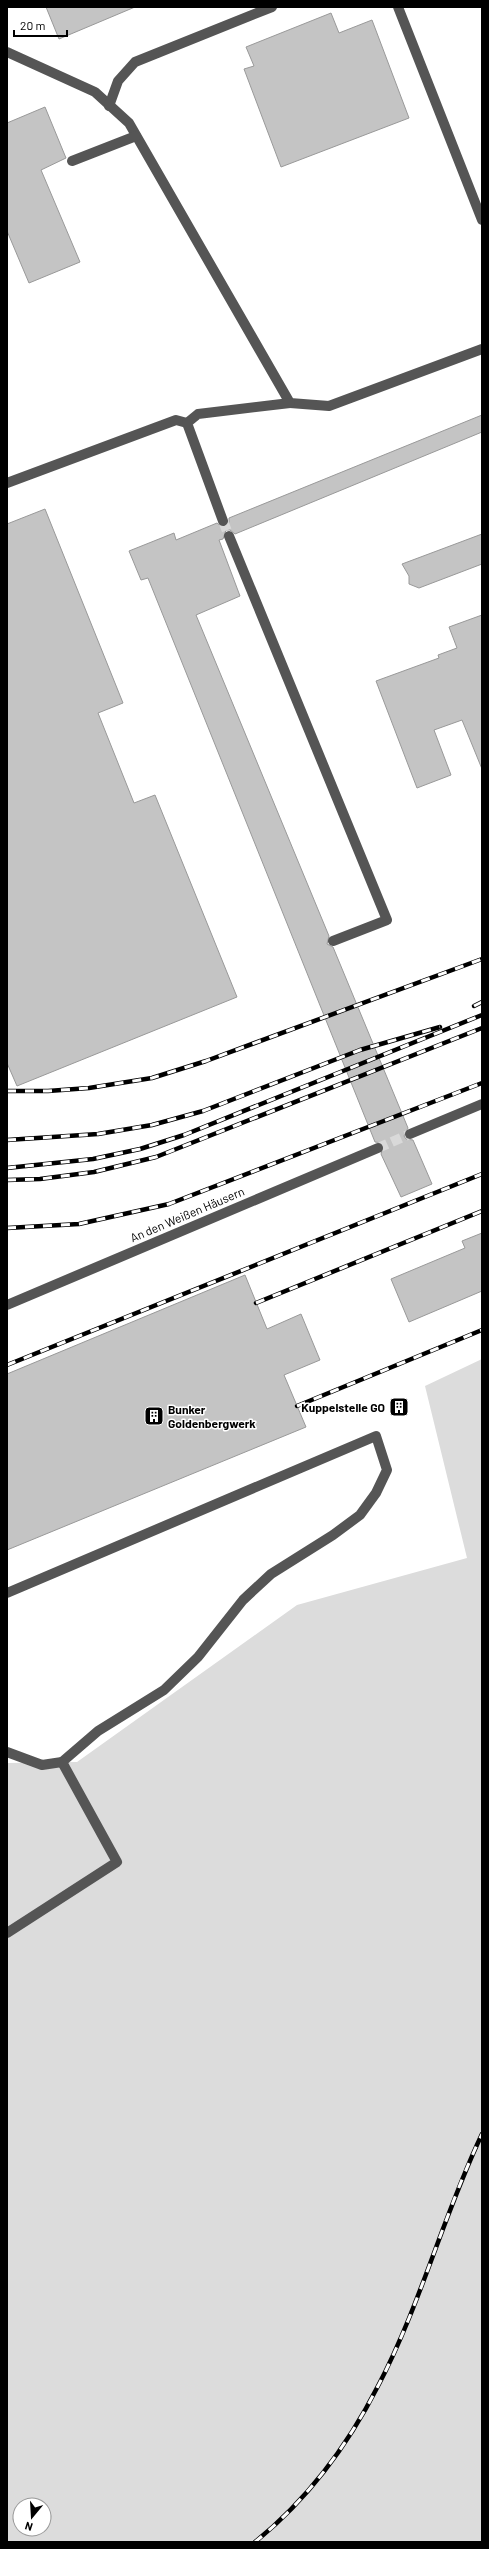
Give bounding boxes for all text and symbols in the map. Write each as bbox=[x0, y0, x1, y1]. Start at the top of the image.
scale bar bbox=[14, 12, 67, 38]
text: 20 m bbox=[20, 18, 46, 32]
street label: An den Weißen Häusern bbox=[128, 1184, 246, 1244]
building icon: Kuppelstelle GO bbox=[388, 1396, 410, 1418]
place label: Kuppelstelle GO bbox=[301, 1400, 385, 1414]
place label: Bunker Goldenbergwerk bbox=[168, 1402, 256, 1430]
building icon: Bunker Goldenbergwerk bbox=[143, 1405, 165, 1427]
north arrow bbox=[12, 2497, 52, 2537]
text: N bbox=[23, 2520, 34, 2534]

